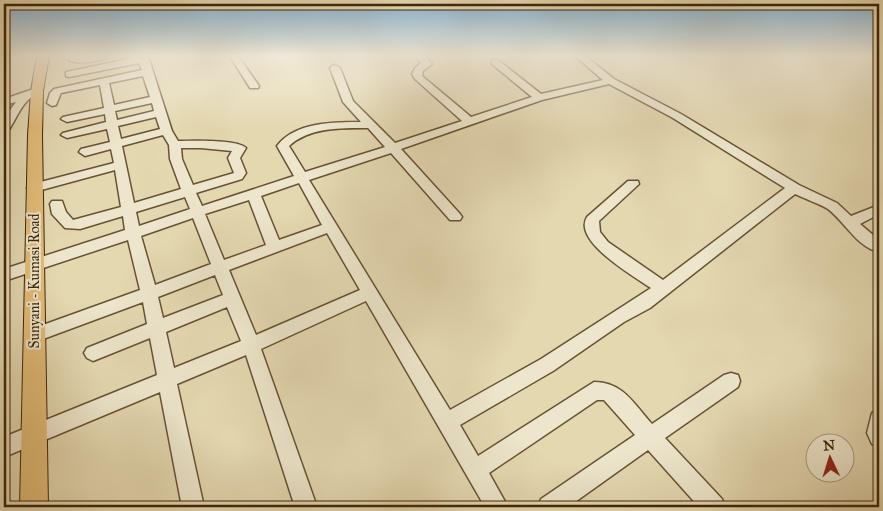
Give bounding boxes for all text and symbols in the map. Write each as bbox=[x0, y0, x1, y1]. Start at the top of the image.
street label: Sunyani - Kumasi Road bbox=[26, 213, 43, 349]
north arrow bbox=[806, 434, 856, 484]
text: N bbox=[823, 437, 836, 454]

